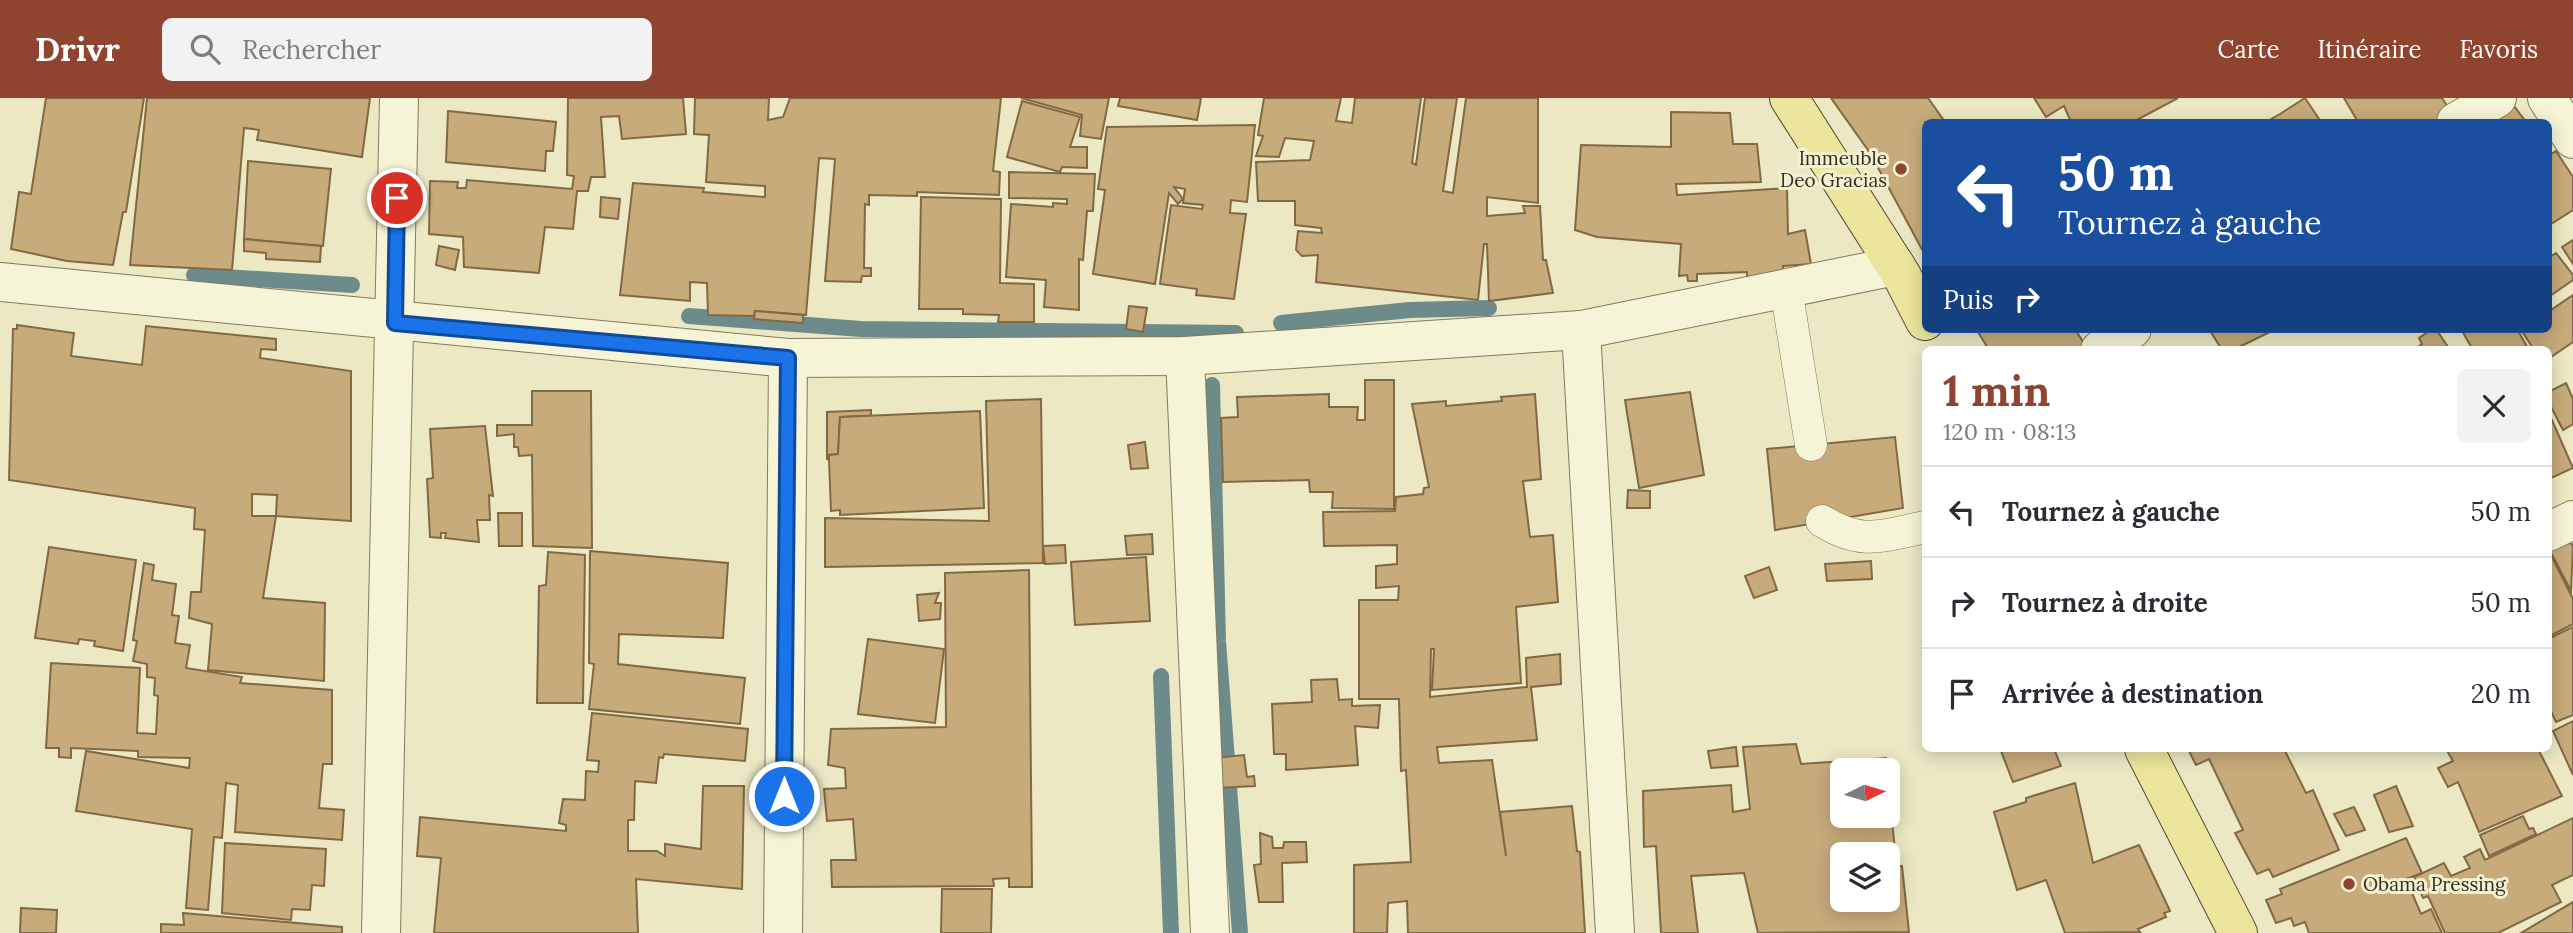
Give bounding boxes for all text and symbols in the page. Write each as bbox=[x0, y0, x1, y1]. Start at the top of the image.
search box bbox=[162, 18, 652, 81]
text: Drivr bbox=[35, 28, 120, 70]
icon: search bbox=[186, 30, 224, 68]
text: Rechercher bbox=[242, 33, 381, 66]
text: Carte bbox=[2218, 34, 2280, 65]
text: Itinéraire bbox=[2318, 34, 2421, 65]
text: Favoris bbox=[2459, 34, 2538, 65]
text: 50 m bbox=[2058, 141, 2174, 203]
place label: Immeuble Deo Gracias bbox=[1780, 146, 1887, 192]
icon: left bbox=[1943, 147, 2034, 238]
marker: Immeuble Deo Gracias bbox=[1893, 161, 1909, 177]
pin bbox=[367, 168, 427, 228]
icon: arrive bbox=[378, 179, 416, 217]
text: Tournez à gauche bbox=[2058, 202, 2322, 243]
icon: right bbox=[2008, 280, 2046, 318]
text: Puis bbox=[1943, 283, 1994, 316]
text: 1 min bbox=[1943, 364, 2050, 418]
button: close bbox=[2457, 369, 2531, 443]
text: 120 m · 08:13 bbox=[1943, 417, 2077, 446]
icon: left bbox=[1943, 493, 1981, 531]
text: Tournez à gauche bbox=[2002, 495, 2220, 528]
text: 50 m bbox=[2471, 495, 2531, 528]
icon: right bbox=[1943, 584, 1981, 622]
text: Tournez à droite bbox=[2002, 586, 2208, 619]
text: 50 m bbox=[2471, 586, 2531, 619]
icon: arrive bbox=[1943, 675, 1981, 713]
text: Arrivée à destination bbox=[2002, 677, 2263, 710]
text: 20 m bbox=[2471, 677, 2531, 710]
north arrow bbox=[1830, 758, 1900, 828]
map controls bbox=[1830, 758, 1900, 912]
position arrow bbox=[747, 759, 821, 833]
button: layers bbox=[1830, 842, 1900, 912]
place label: Obama Pressing bbox=[2363, 872, 2506, 896]
marker: Obama Pressing bbox=[2341, 876, 2357, 892]

